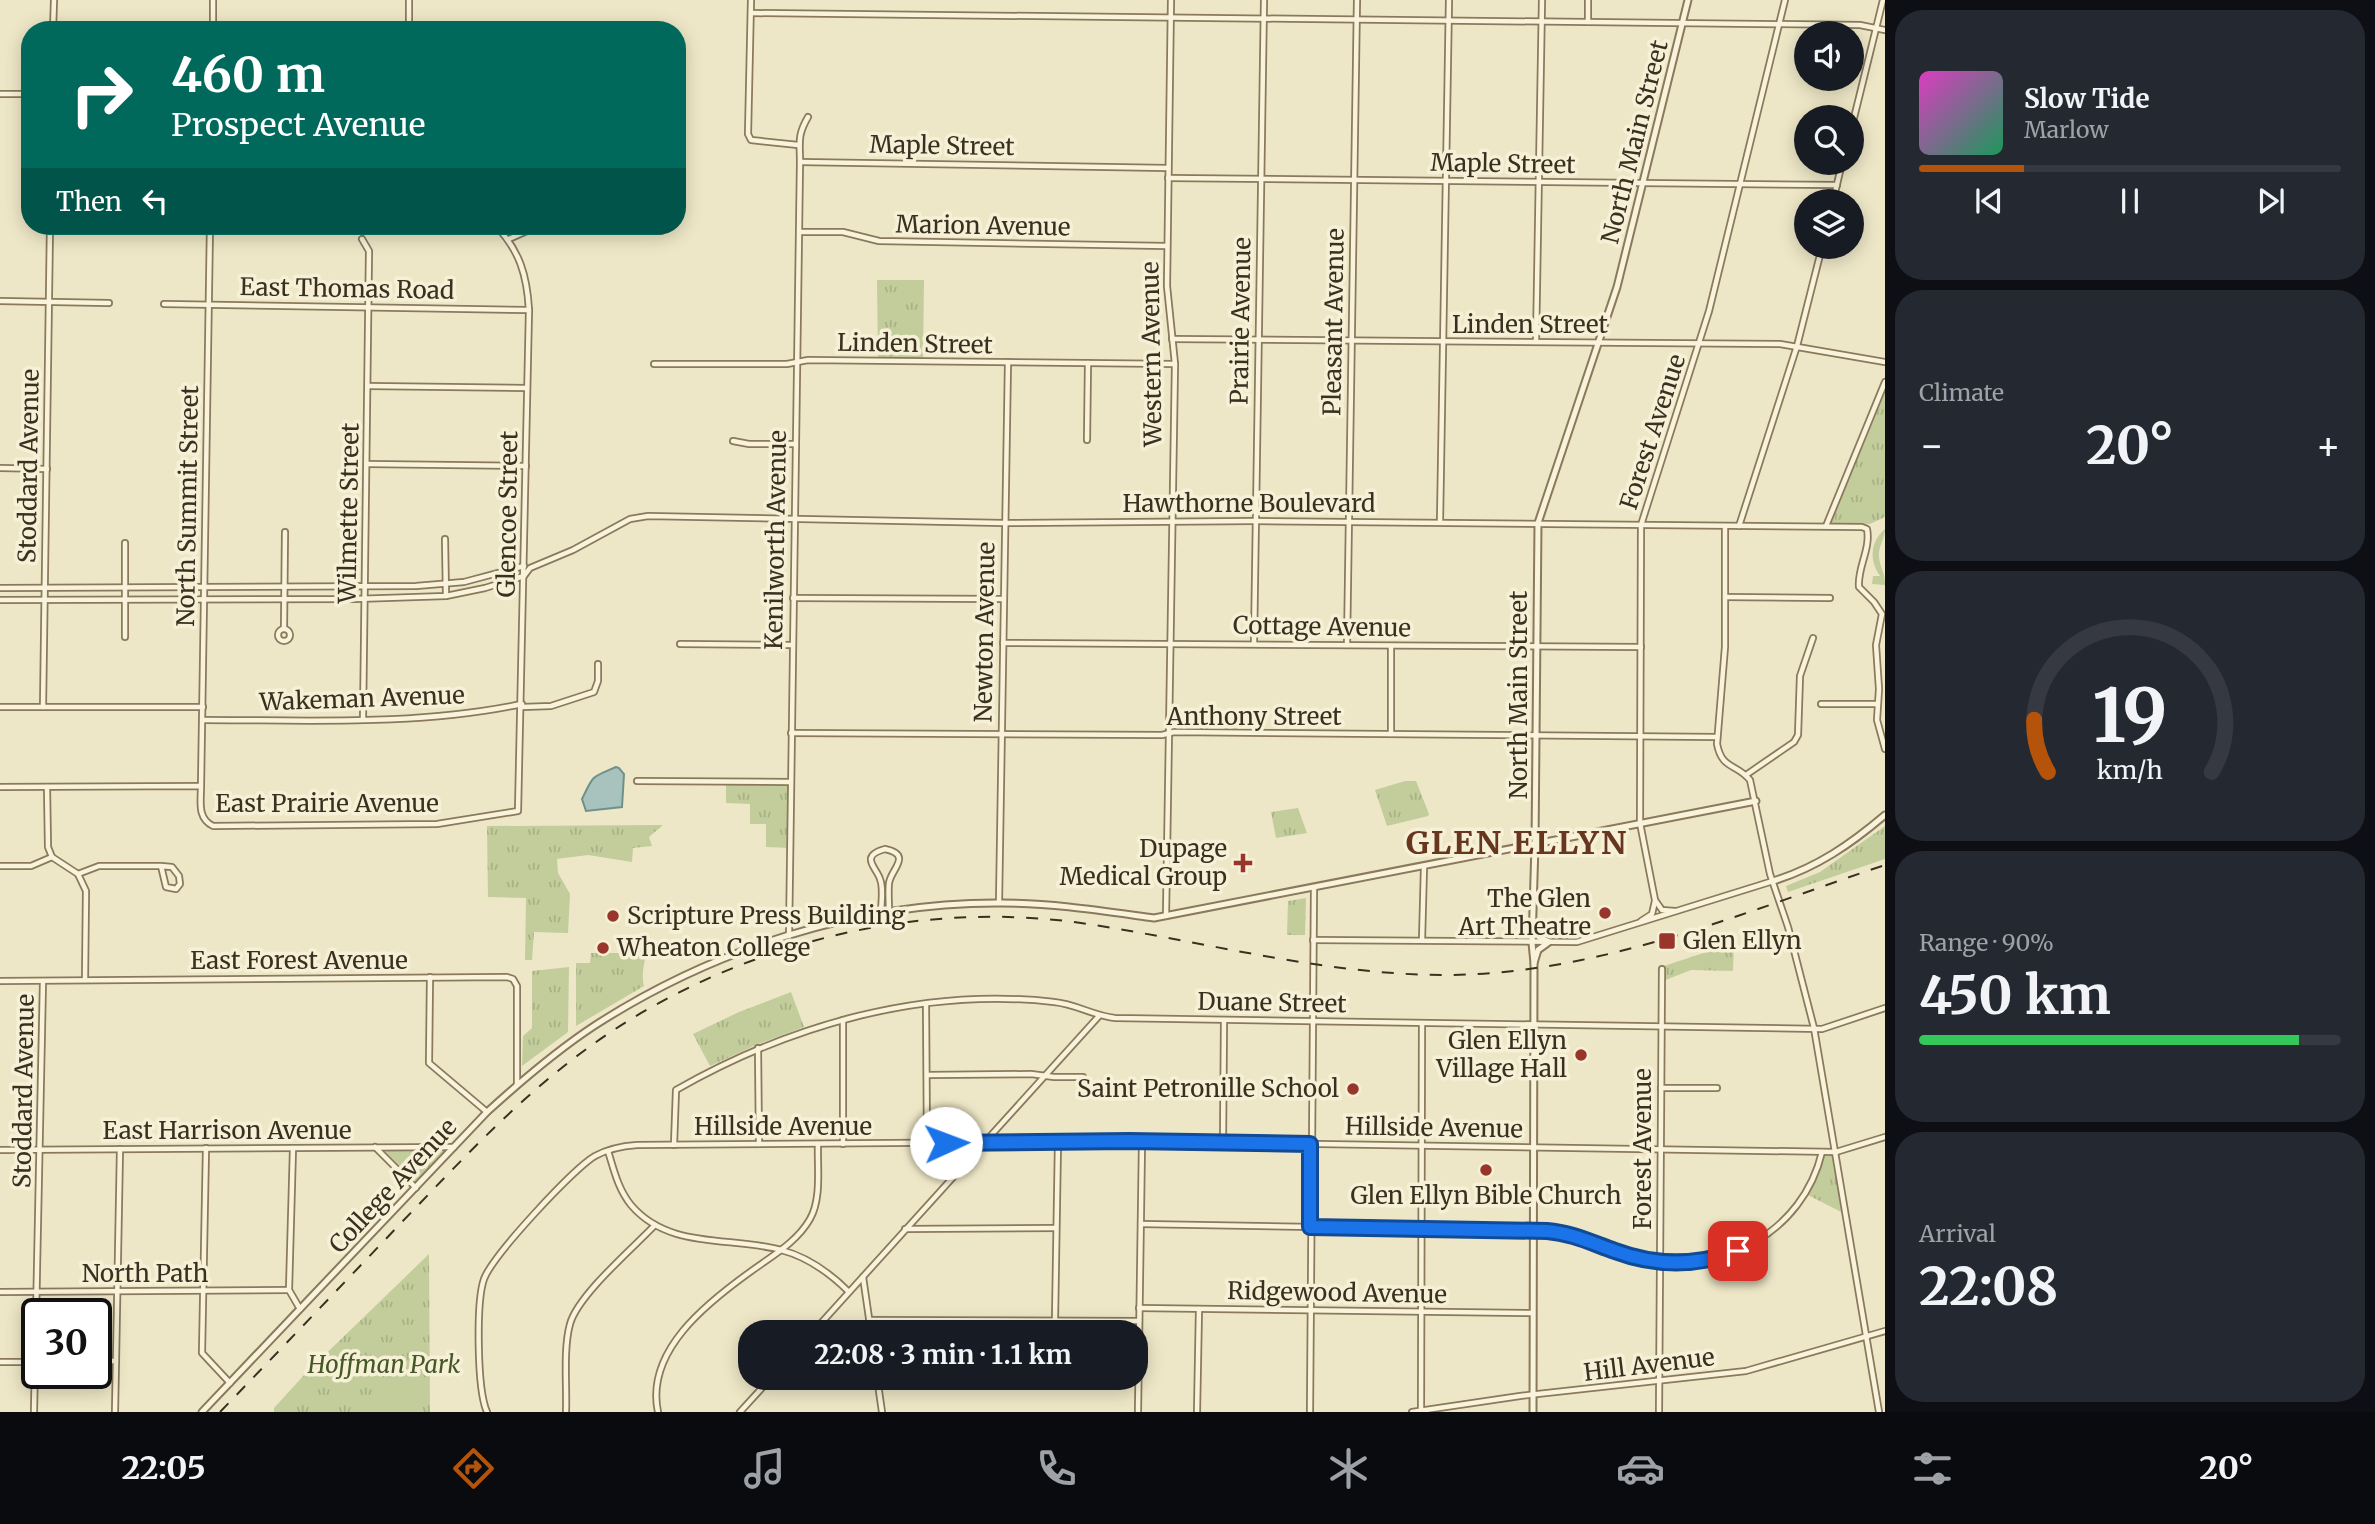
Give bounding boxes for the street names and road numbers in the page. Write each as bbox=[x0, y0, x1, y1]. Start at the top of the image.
street label: North Main Street bbox=[1594, 36, 1675, 247]
street label: Maple Street bbox=[869, 129, 1015, 162]
street label: Maple Street bbox=[1430, 147, 1576, 180]
street label: Marion Avenue bbox=[895, 208, 1071, 243]
street label: Pleasant Avenue bbox=[1316, 228, 1351, 416]
street label: Prairie Avenue bbox=[1224, 237, 1257, 405]
street label: Western Avenue bbox=[1134, 261, 1169, 448]
street label: East Thomas Road bbox=[239, 271, 455, 306]
street label: Linden Street bbox=[1452, 309, 1609, 340]
street label: Linden Street bbox=[837, 327, 994, 360]
street label: Forest Avenue bbox=[1613, 350, 1692, 513]
street label: Stoddard Avenue bbox=[11, 369, 46, 563]
street label: North Summit Street bbox=[170, 384, 205, 627]
street label: Wilmette Street bbox=[331, 422, 366, 605]
street label: Glencoe Street bbox=[491, 430, 524, 598]
street label: Kenilworth Avenue bbox=[758, 430, 793, 650]
street label: Hawthorne Boulevard bbox=[1122, 488, 1376, 519]
street label: Newton Avenue bbox=[967, 541, 1002, 723]
street label: North Main Street bbox=[1503, 590, 1534, 799]
street label: Cottage Avenue bbox=[1233, 609, 1411, 644]
street label: Wakeman Avenue bbox=[258, 679, 465, 718]
street label: Anthony Street bbox=[1165, 701, 1342, 732]
street label: East Prairie Avenue bbox=[215, 788, 439, 819]
street label: East Forest Avenue bbox=[190, 945, 408, 976]
street label: Duane Street bbox=[1197, 986, 1347, 1019]
street label: Stoddard Avenue bbox=[6, 994, 41, 1188]
street label: Forest Avenue bbox=[1627, 1068, 1658, 1230]
street label: Hillside Avenue bbox=[1345, 1110, 1523, 1145]
street label: Hillside Avenue bbox=[694, 1111, 872, 1142]
street label: College Avenue bbox=[322, 1112, 463, 1260]
street label: East Harrison Avenue bbox=[103, 1115, 351, 1146]
street label: North Path bbox=[82, 1258, 208, 1289]
street label: Ridgewood Avenue bbox=[1227, 1275, 1447, 1310]
street label: Hill Avenue bbox=[1582, 1341, 1716, 1388]

